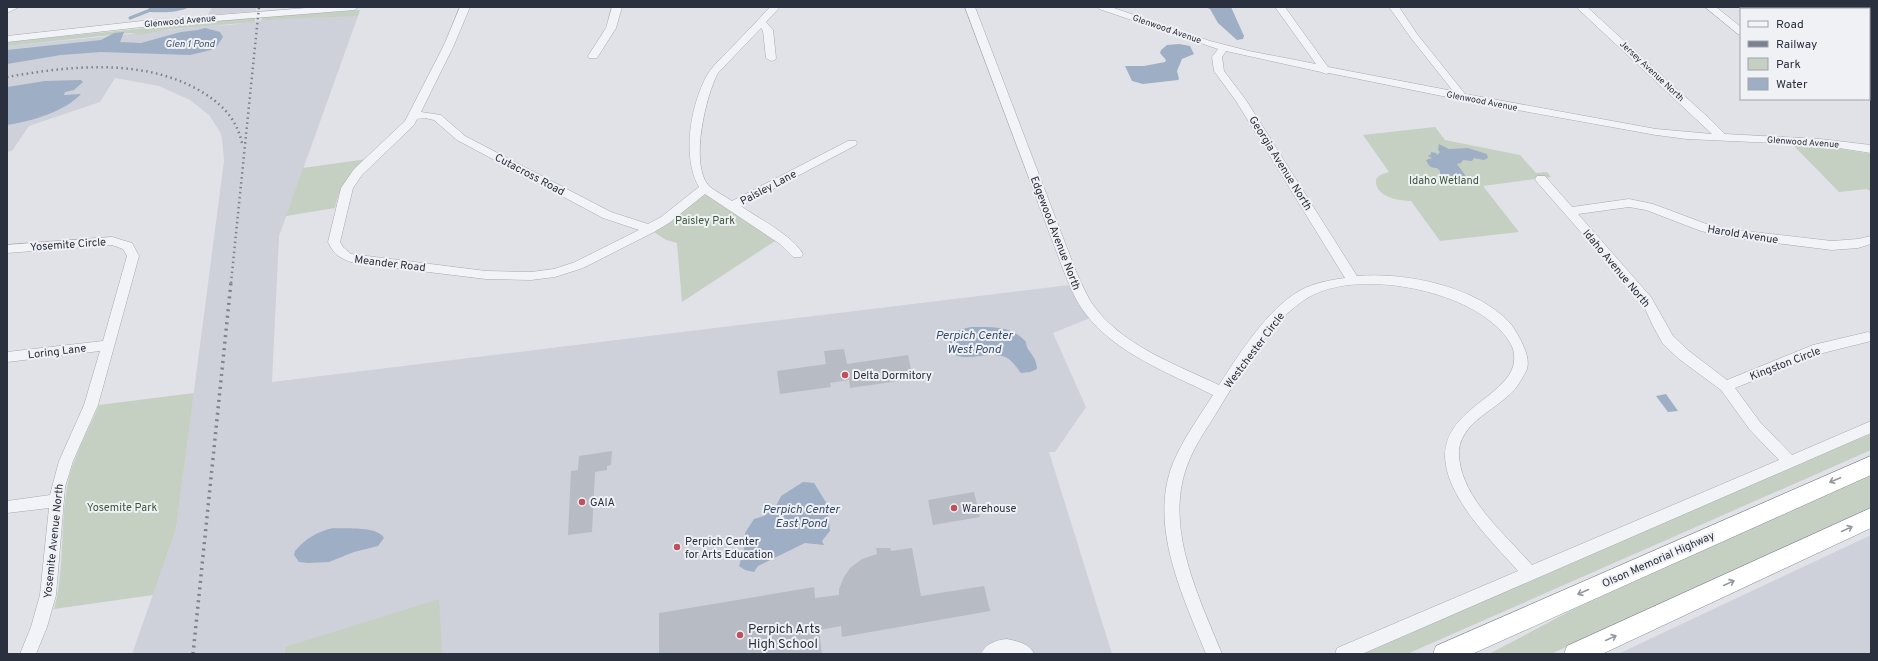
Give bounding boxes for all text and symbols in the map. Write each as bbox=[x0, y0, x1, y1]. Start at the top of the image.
legend bbox=[1740, 8, 1870, 100]
street label: Glenwood Avenue bbox=[144, 13, 217, 30]
street label: Glenwood Avenue bbox=[1131, 13, 1203, 46]
text: Road bbox=[1776, 17, 1804, 33]
text: Railway bbox=[1776, 37, 1817, 53]
water label: Glen 1 Pond bbox=[165, 38, 215, 51]
street label: Jersey Avenue North bbox=[1617, 39, 1686, 104]
text: Park bbox=[1776, 57, 1801, 73]
text: Water bbox=[1776, 77, 1808, 93]
street label: Glenwood Avenue bbox=[1445, 89, 1518, 114]
street label: Georgia Avenue North bbox=[1245, 114, 1315, 213]
street label: Glenwood Avenue bbox=[1767, 134, 1839, 151]
street label: Cutacross Road bbox=[492, 151, 567, 199]
street label: Paisley Lane bbox=[738, 167, 799, 209]
street label: Edgewood Avenue North bbox=[1027, 174, 1083, 292]
park label: Idaho Wetland bbox=[1409, 174, 1479, 188]
park label: Paisley Park bbox=[675, 214, 735, 228]
street label: Harold Avenue bbox=[1706, 222, 1779, 247]
street label: Idaho Avenue North bbox=[1580, 227, 1653, 311]
street label: Yosemite Circle bbox=[30, 235, 107, 255]
street label: Meander Road bbox=[354, 253, 426, 275]
street label: Westchester Circle bbox=[1222, 310, 1288, 391]
water label: Perpich Center West Pond bbox=[936, 328, 1014, 358]
street label: Loring Lane bbox=[27, 341, 87, 363]
street label: Kingston Circle bbox=[1748, 344, 1823, 384]
place label: Delta Dormitory bbox=[853, 369, 932, 383]
marker: Delta Dormitory bbox=[840, 370, 850, 380]
one-way arrow bbox=[1830, 477, 1842, 484]
street label: Yosemite Avenue North bbox=[41, 483, 67, 599]
place label: GAIA bbox=[590, 496, 615, 510]
marker: GAIA bbox=[577, 497, 587, 507]
park label: Yosemite Park bbox=[87, 501, 157, 515]
water label: Perpich Center East Pond bbox=[763, 502, 841, 532]
place label: Warehouse bbox=[962, 502, 1017, 516]
marker: Warehouse bbox=[949, 503, 959, 513]
one-way arrow bbox=[1841, 525, 1853, 532]
street label: Olson Memorial Highway bbox=[1600, 529, 1717, 591]
place label: Perpich Center for Arts Education bbox=[685, 535, 773, 562]
marker: Perpich Center for Arts Education bbox=[672, 542, 682, 552]
one-way arrow bbox=[1723, 579, 1735, 586]
one-way arrow bbox=[1577, 589, 1589, 597]
place label: Perpich Arts High School bbox=[748, 622, 820, 653]
marker: Perpich Arts High School bbox=[735, 630, 745, 640]
one-way arrow bbox=[1605, 634, 1617, 641]

